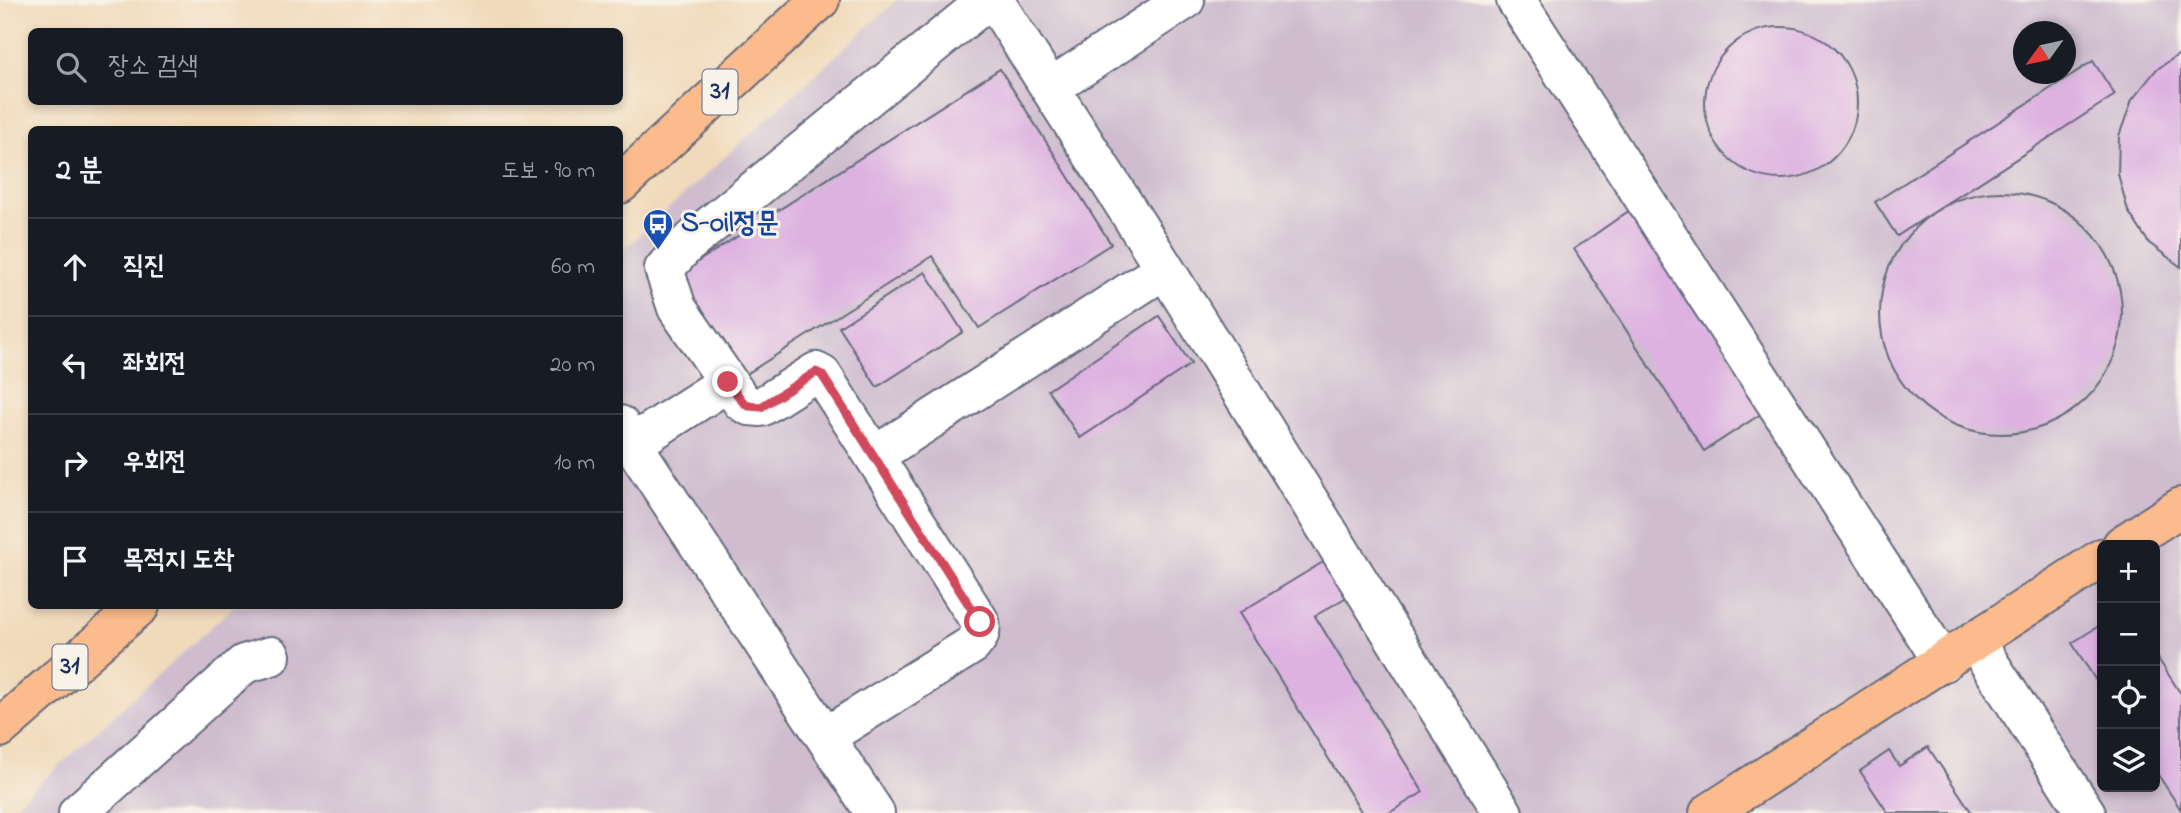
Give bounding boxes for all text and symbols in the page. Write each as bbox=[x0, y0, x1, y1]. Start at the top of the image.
north arrow bbox=[2013, 21, 2076, 84]
search box bbox=[28, 28, 623, 105]
icon: search bbox=[52, 48, 90, 86]
text: 장소 검색 bbox=[108, 48, 198, 86]
road number: 31 bbox=[702, 69, 738, 114]
text: 2 분 bbox=[56, 150, 103, 194]
text: 도보 · 90 m bbox=[501, 155, 595, 188]
place label: S-oil정문 bbox=[681, 204, 779, 245]
bus stop icon: S-oil정문 bbox=[641, 207, 675, 251]
icon: ahead bbox=[56, 248, 94, 286]
text: 직진 bbox=[123, 248, 165, 286]
text: 60 m bbox=[551, 251, 595, 284]
icon: left bbox=[56, 346, 94, 384]
text: 좌회전 bbox=[123, 346, 186, 384]
text: 20 m bbox=[550, 349, 595, 382]
route end bbox=[712, 366, 743, 397]
icon: right bbox=[56, 444, 94, 482]
text: 우회전 bbox=[123, 444, 186, 482]
text: 10 m bbox=[554, 447, 595, 480]
map controls bbox=[2097, 540, 2160, 792]
button: + bbox=[2097, 540, 2160, 603]
icon: arrive bbox=[56, 542, 94, 580]
text: 목적지 도착 bbox=[123, 542, 234, 580]
button: − bbox=[2097, 603, 2160, 666]
route start bbox=[964, 606, 995, 637]
road number: 31 bbox=[52, 645, 88, 690]
button: locate bbox=[2097, 666, 2160, 729]
button: layers bbox=[2097, 729, 2160, 792]

